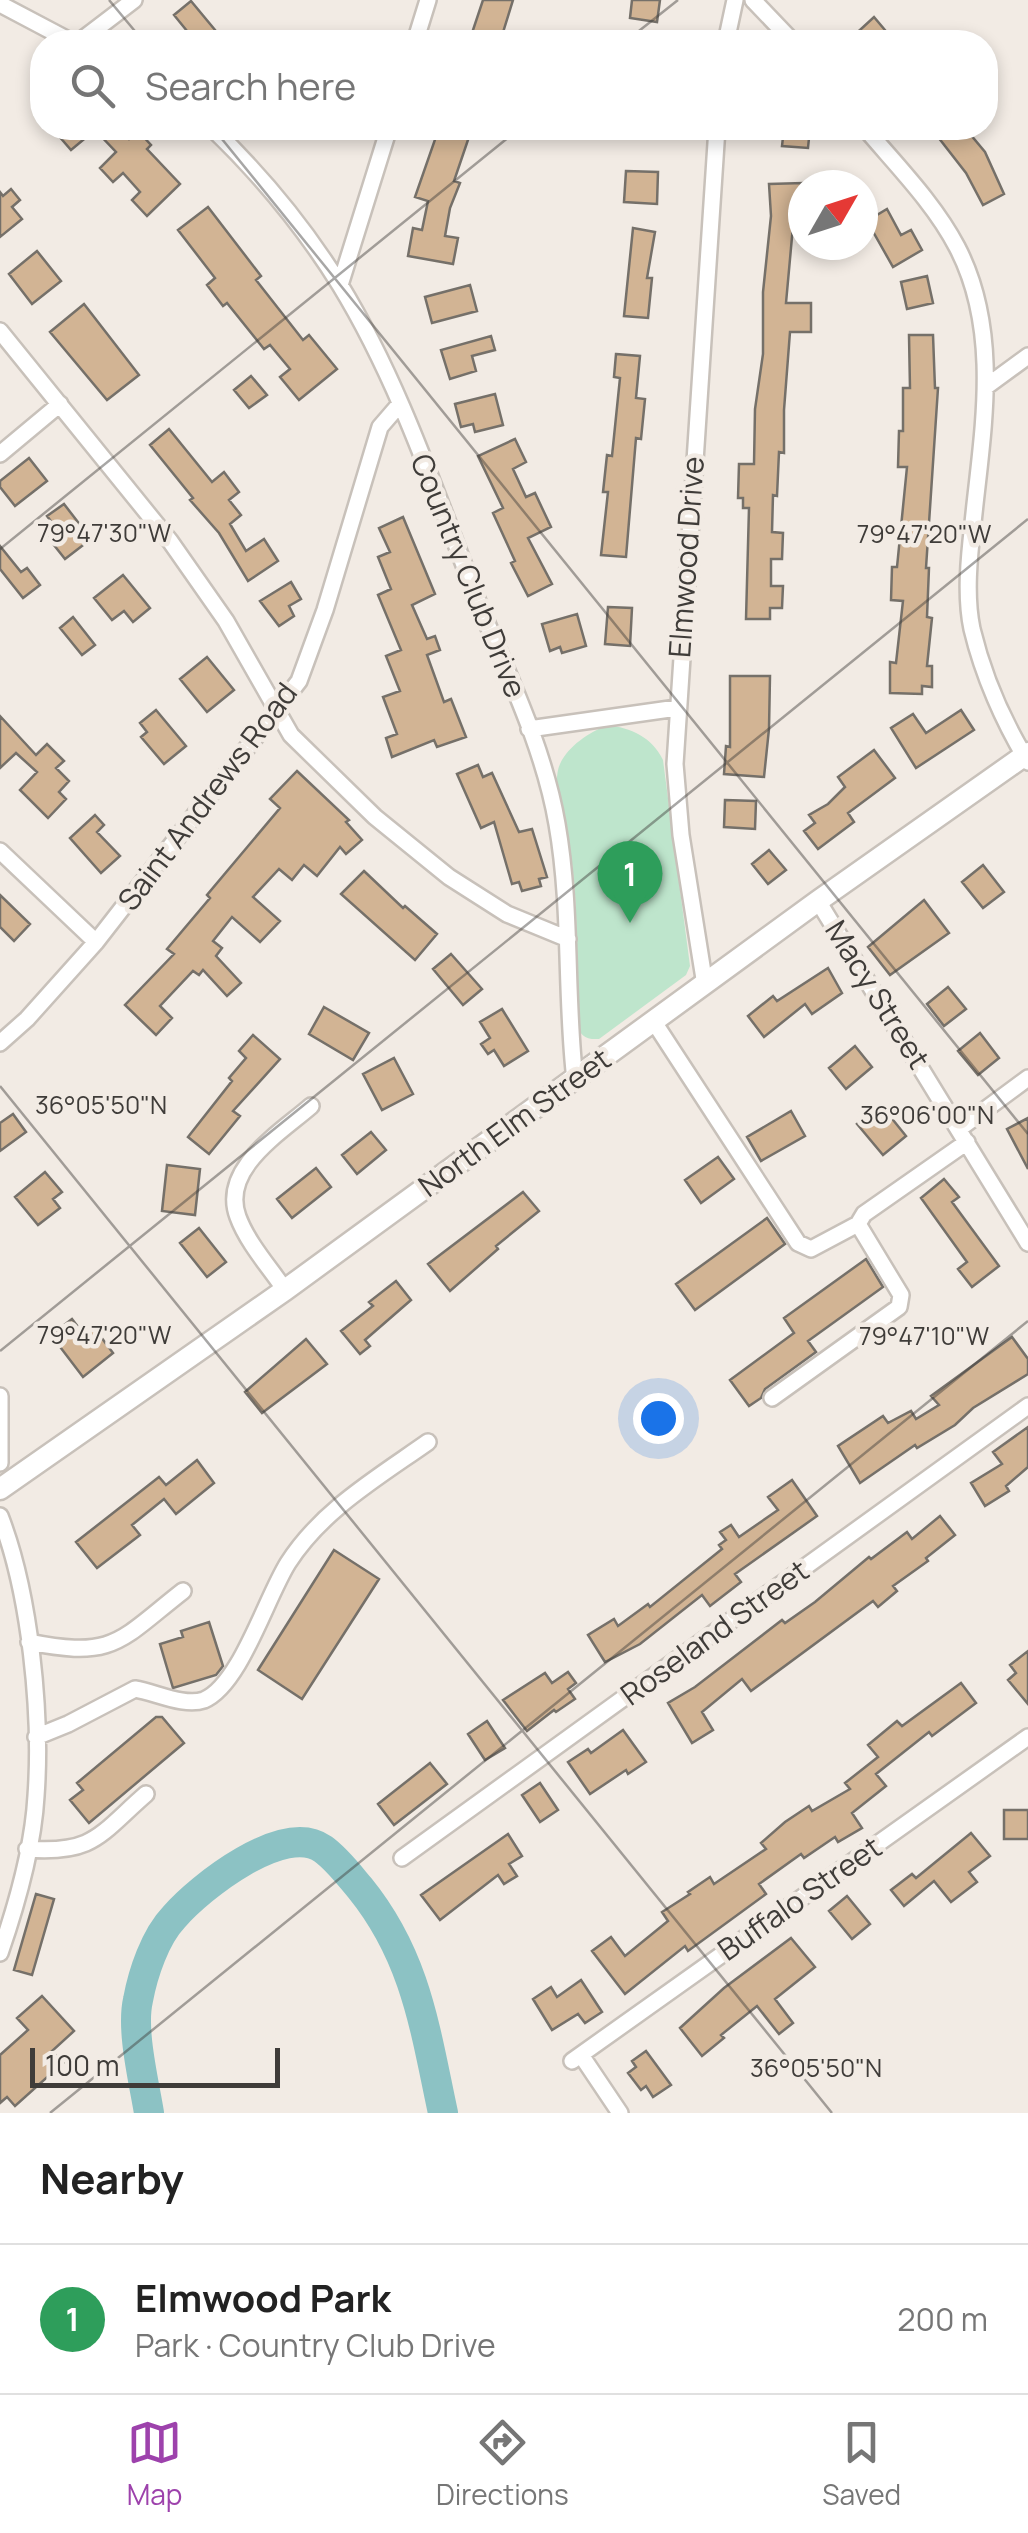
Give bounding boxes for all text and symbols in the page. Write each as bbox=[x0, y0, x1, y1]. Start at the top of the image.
search box bbox=[30, 30, 998, 140]
icon: search bbox=[65, 58, 120, 113]
text: Search here bbox=[145, 59, 356, 111]
north arrow bbox=[788, 170, 878, 260]
street label: Country Club Drive bbox=[402, 447, 537, 703]
street label: Elmwood Drive bbox=[658, 455, 713, 659]
text: 79°47'30"W bbox=[37, 515, 171, 550]
text: 79°47'20"W bbox=[857, 516, 991, 551]
street label: Saint Andrews Road bbox=[108, 674, 306, 918]
pin: 1 bbox=[598, 840, 662, 923]
street label: Macy Street bbox=[816, 912, 940, 1076]
street label: North Elm Street bbox=[410, 1038, 619, 1206]
text: 36°05'50"N bbox=[35, 1087, 167, 1122]
text: 36°06'00"N bbox=[860, 1097, 994, 1132]
text: 79°47'20"W bbox=[37, 1317, 171, 1352]
text: 79°47'10"W bbox=[859, 1318, 989, 1353]
your location bbox=[633, 1393, 684, 1444]
street label: Roseland Street bbox=[612, 1550, 816, 1714]
street label: Buffalo Street bbox=[709, 1826, 889, 1969]
scale bar bbox=[30, 2043, 280, 2088]
text: 100 m bbox=[45, 2046, 119, 2084]
text: 36°05'50"N bbox=[750, 2050, 882, 2085]
text: Nearby bbox=[40, 2149, 184, 2207]
text: Elmwood Park bbox=[135, 2271, 391, 2323]
text: 1 bbox=[65, 2297, 80, 2341]
text: 200 m bbox=[897, 2297, 988, 2341]
text: Park · Country Club Drive bbox=[135, 2323, 496, 2367]
tab: Map bbox=[127, 2415, 182, 2513]
tab: Directions bbox=[436, 2415, 569, 2513]
tab: Saved bbox=[822, 2415, 901, 2513]

